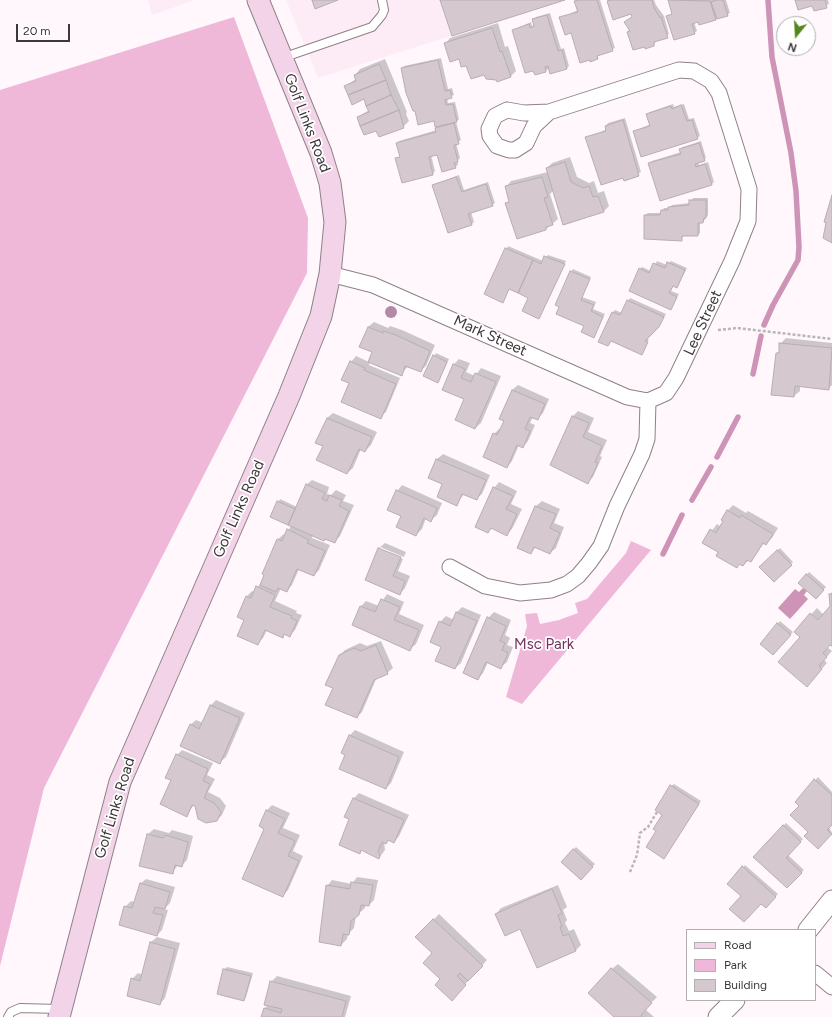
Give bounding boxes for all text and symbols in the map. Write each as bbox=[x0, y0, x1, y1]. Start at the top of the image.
scale bar bbox=[18, 16, 72, 42]
north arrow bbox=[776, 16, 816, 56]
text: 20 m bbox=[23, 24, 51, 38]
text: N bbox=[786, 39, 799, 54]
street label: Golf Links Road bbox=[280, 71, 334, 175]
street label: Lee Street bbox=[680, 288, 726, 358]
street label: Mark Street bbox=[451, 312, 529, 360]
street label: Golf Links Road bbox=[209, 457, 269, 561]
park label: Msc Park bbox=[514, 636, 574, 654]
street label: Golf Links Road bbox=[91, 755, 139, 861]
legend bbox=[686, 929, 816, 1001]
text: Road bbox=[724, 938, 752, 952]
text: Park bbox=[724, 958, 747, 972]
text: Building bbox=[724, 978, 767, 992]

